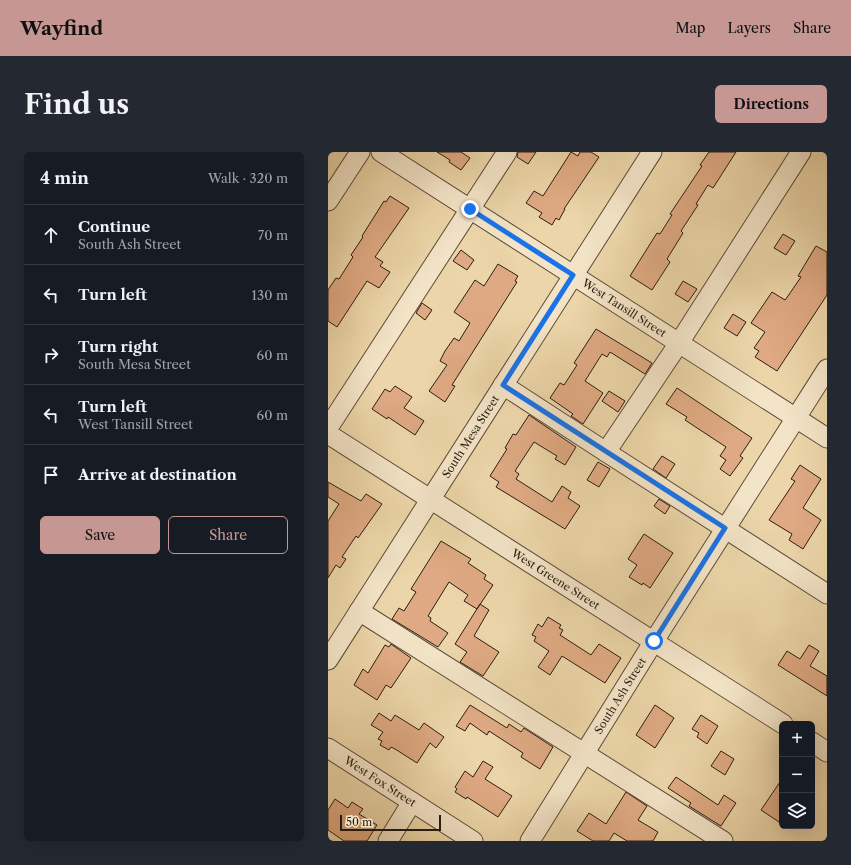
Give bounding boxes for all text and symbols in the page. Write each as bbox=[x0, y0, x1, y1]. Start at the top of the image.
text: Wayfind bbox=[20, 17, 103, 40]
text: Map bbox=[675, 19, 705, 37]
text: Layers bbox=[727, 19, 771, 37]
text: Share bbox=[793, 19, 831, 37]
button: Directions bbox=[715, 85, 827, 123]
text: Find us bbox=[24, 87, 129, 121]
text: 4 min bbox=[40, 168, 89, 188]
text: Walk · 320 m bbox=[208, 170, 288, 186]
route end bbox=[461, 200, 479, 218]
text: Continue bbox=[78, 217, 150, 236]
icon: ahead bbox=[40, 224, 62, 246]
text: 70 m bbox=[258, 227, 288, 243]
text: South Ash Street bbox=[78, 236, 181, 252]
street label: West Tansill Street bbox=[579, 275, 669, 340]
icon: left bbox=[40, 284, 62, 306]
text: Turn left bbox=[78, 285, 147, 304]
text: 130 m bbox=[252, 287, 288, 303]
text: Turn right bbox=[78, 337, 158, 356]
icon: right bbox=[40, 344, 62, 366]
text: 60 m bbox=[257, 347, 288, 363]
text: South Mesa Street bbox=[78, 356, 191, 372]
street label: South Mesa Street bbox=[439, 392, 502, 481]
text: Turn left bbox=[78, 397, 147, 416]
icon: left bbox=[40, 404, 62, 426]
text: 60 m bbox=[257, 407, 288, 423]
text: West Tansill Street bbox=[78, 416, 193, 432]
icon: arrive bbox=[40, 464, 62, 486]
text: Arrive at destination bbox=[78, 465, 237, 484]
button: Save bbox=[40, 516, 160, 554]
button: Share bbox=[168, 516, 288, 554]
street label: West Greene Street bbox=[508, 545, 602, 612]
route start bbox=[645, 632, 663, 650]
street label: South Ash Street bbox=[591, 655, 649, 736]
map controls bbox=[779, 721, 815, 829]
button: + bbox=[779, 721, 815, 757]
street label: West Fox Street bbox=[341, 753, 419, 810]
button: − bbox=[779, 757, 815, 793]
button: layers bbox=[779, 793, 815, 829]
scale bar bbox=[340, 813, 441, 832]
text: 50 m bbox=[346, 815, 372, 829]

